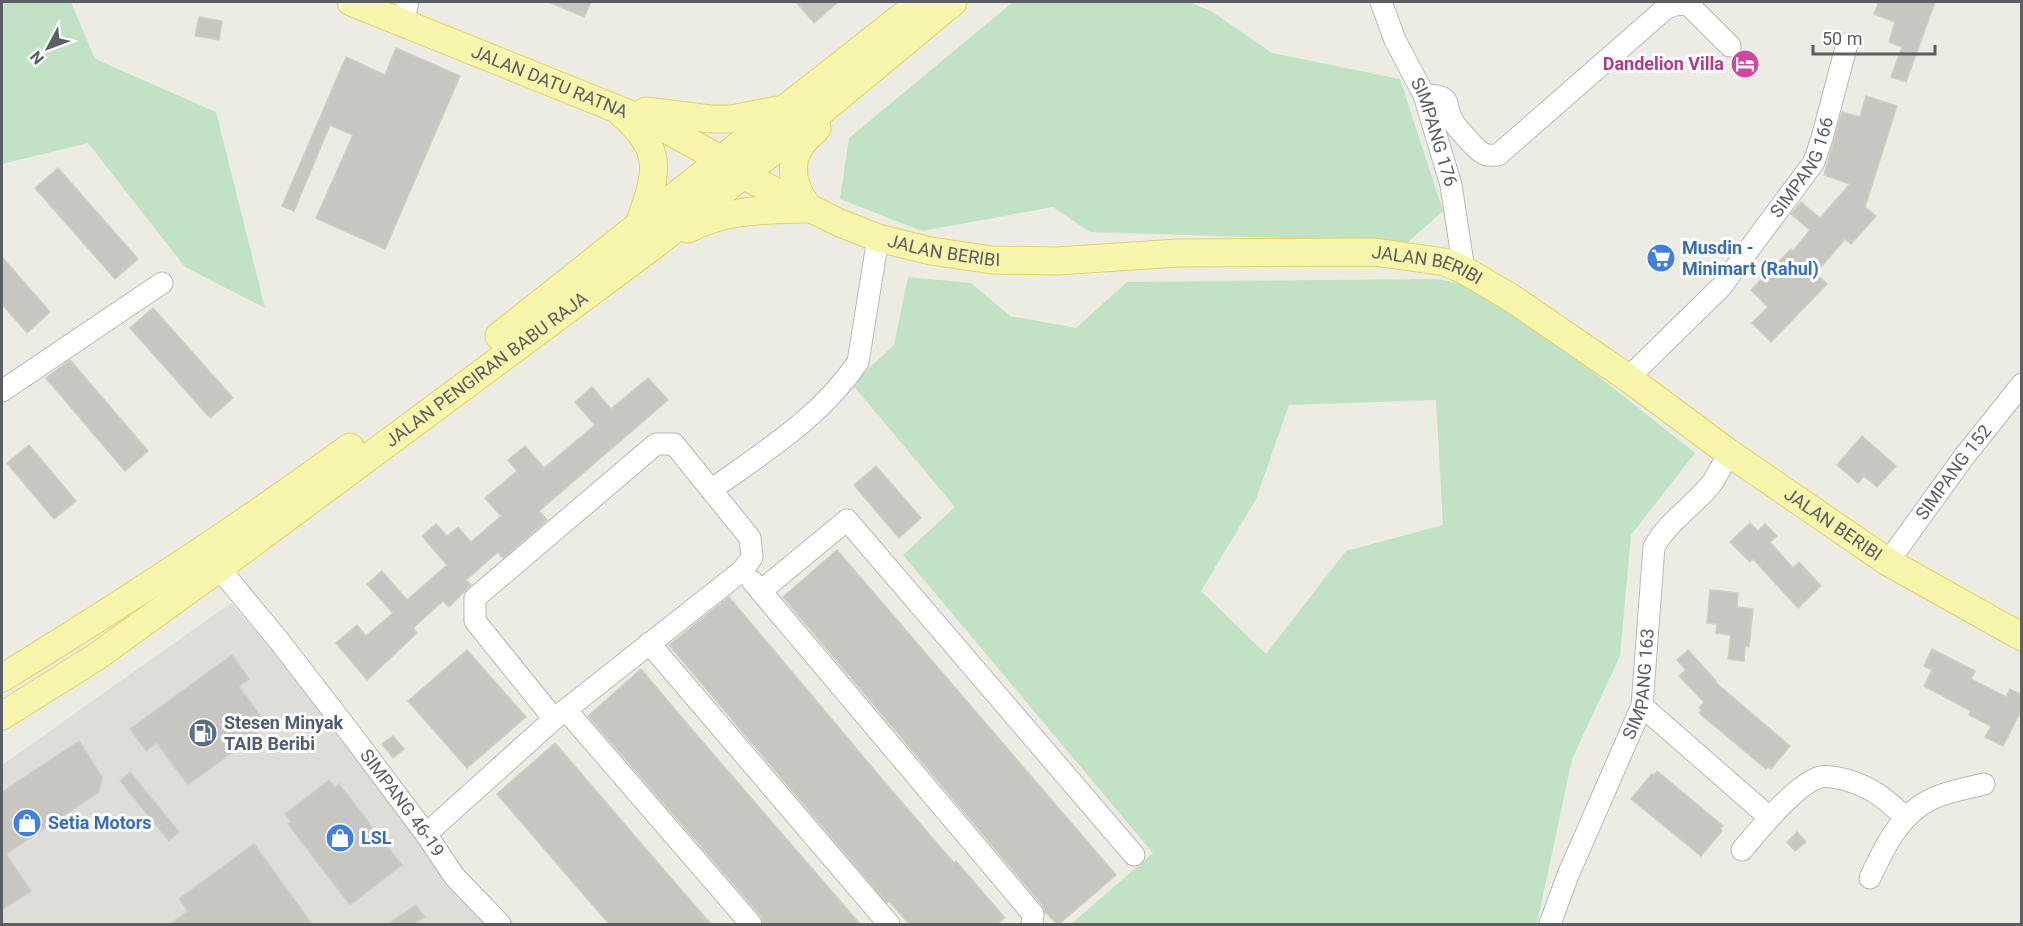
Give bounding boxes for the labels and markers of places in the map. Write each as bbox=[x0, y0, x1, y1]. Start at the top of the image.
hotel icon: Dandelion Villa bbox=[1729, 48, 1761, 80]
place label: Dandelion Villa bbox=[1603, 53, 1724, 74]
place label: Musdin - Minimart (Rahul) bbox=[1682, 237, 1819, 280]
supermarket icon: Musdin - Minimart (Rahul) bbox=[1645, 242, 1677, 274]
place label: Stesen Minyak TAIB Beribi bbox=[224, 712, 344, 754]
fuel station icon: Stesen Minyak TAIB Beribi bbox=[187, 717, 219, 749]
shop icon: Setia Motors bbox=[11, 807, 43, 839]
place label: Setia Motors bbox=[48, 812, 152, 833]
shop icon: LSL bbox=[324, 822, 356, 854]
place label: LSL bbox=[361, 827, 392, 848]

